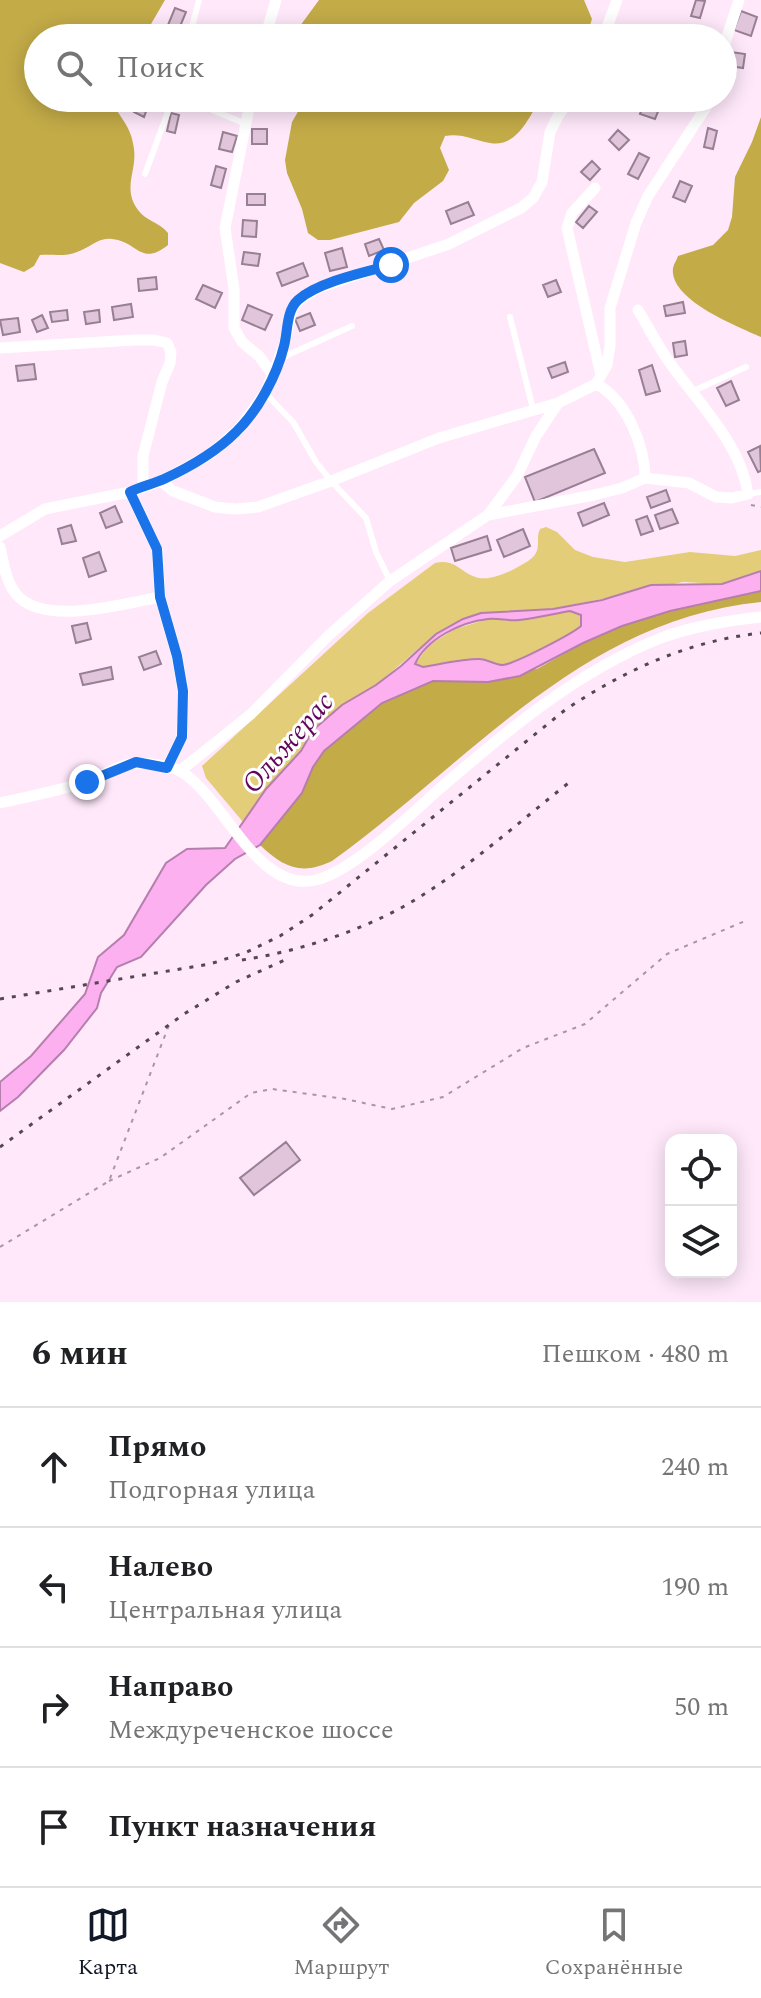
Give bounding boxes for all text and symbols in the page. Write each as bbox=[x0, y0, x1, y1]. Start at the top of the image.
search box bbox=[24, 24, 737, 112]
text: Поиск bbox=[116, 45, 205, 91]
icon: search bbox=[52, 46, 96, 90]
route start bbox=[373, 247, 409, 283]
water label: Ольжерас bbox=[232, 683, 345, 803]
route end bbox=[69, 764, 105, 800]
map controls bbox=[665, 1134, 737, 1278]
button: locate bbox=[665, 1134, 737, 1206]
button: layers bbox=[665, 1206, 737, 1278]
text: 6 мин bbox=[32, 1328, 128, 1380]
text: Пешком · 480 m bbox=[542, 1334, 729, 1374]
text: Прямо bbox=[108, 1424, 206, 1470]
icon: ahead bbox=[32, 1445, 76, 1489]
text: 240 m bbox=[661, 1447, 729, 1487]
text: Подгорная улица bbox=[108, 1470, 316, 1510]
text: Налево bbox=[108, 1544, 213, 1590]
icon: left bbox=[32, 1565, 76, 1609]
text: 190 m bbox=[661, 1567, 729, 1607]
text: Центральная улица bbox=[108, 1590, 342, 1630]
text: Направо bbox=[108, 1664, 233, 1710]
icon: right bbox=[32, 1685, 76, 1729]
text: 50 m bbox=[674, 1687, 729, 1727]
text: Междуреченское шоссе bbox=[108, 1710, 394, 1750]
text: Пункт назначения bbox=[108, 1804, 376, 1850]
icon: arrive bbox=[32, 1805, 76, 1849]
tab: Карта bbox=[78, 1903, 138, 1984]
tab: Маршрут bbox=[293, 1903, 389, 1984]
tab: Сохранённые bbox=[545, 1903, 683, 1984]

